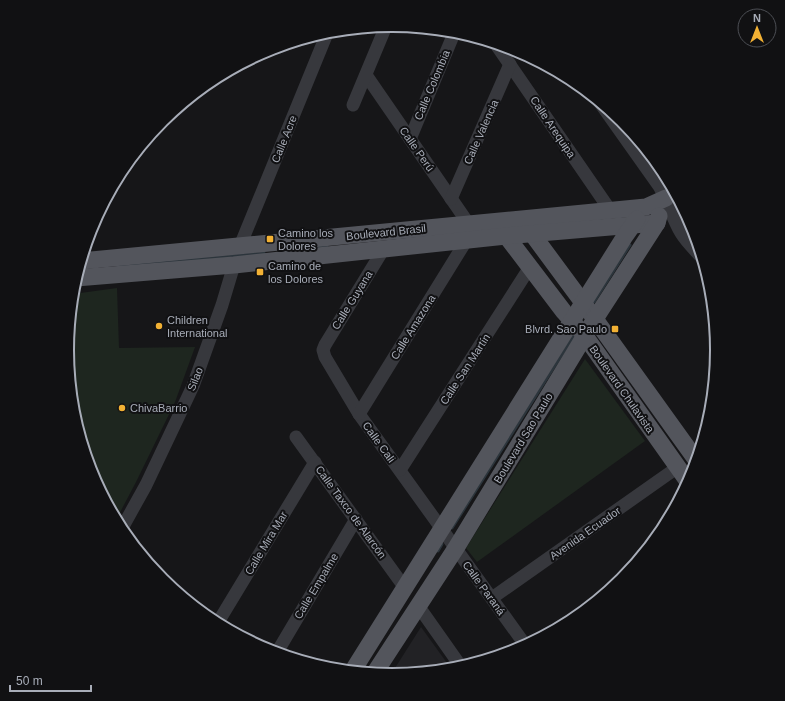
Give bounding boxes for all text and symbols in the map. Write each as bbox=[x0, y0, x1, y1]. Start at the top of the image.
north arrow bbox=[737, 8, 777, 48]
text: N bbox=[753, 12, 761, 24]
street label: Calle Colombia bbox=[412, 48, 452, 122]
street label: Calle Arequipa bbox=[528, 94, 578, 161]
street label: Calle Valencia bbox=[461, 97, 501, 166]
street label: Calle Acre bbox=[269, 114, 299, 164]
street label: Calle Perú bbox=[397, 125, 437, 173]
street label: Boulevard Brasil bbox=[346, 222, 426, 242]
place label: Camino los Dolores bbox=[278, 227, 334, 252]
marker: Camino los Dolores bbox=[265, 234, 275, 244]
place label: Camino de los Dolores bbox=[268, 260, 324, 285]
marker: Camino de los Dolores bbox=[255, 267, 265, 277]
street label: Calle Guyana bbox=[329, 268, 375, 331]
street label: Calle Amazona bbox=[388, 292, 438, 362]
place label: Children International bbox=[167, 314, 228, 339]
marker: Children International bbox=[154, 321, 164, 331]
place label: Blvrd. Sao Paulo bbox=[525, 323, 607, 335]
marker: Blvrd. Sao Paulo bbox=[610, 324, 620, 334]
street label: Calle San Martín bbox=[438, 331, 492, 407]
street label: Boulevard Chulavista bbox=[587, 343, 657, 436]
street label: Silao bbox=[185, 365, 205, 393]
street label: Boulevard Sao Paulo bbox=[491, 391, 555, 485]
place label: ChivaBarrio bbox=[130, 402, 187, 414]
marker: ChivaBarrio bbox=[117, 403, 127, 413]
street label: Calle Cali bbox=[360, 419, 398, 465]
street label: Calle Taxco de Alarcón bbox=[313, 463, 389, 561]
street label: Avenida Ecuador bbox=[547, 504, 623, 562]
street label: Calle Mira Mar bbox=[242, 509, 290, 577]
street label: Calle Empalme bbox=[292, 551, 340, 621]
street label: Calle Paraná bbox=[460, 559, 508, 618]
scale bar bbox=[10, 667, 91, 693]
text: 50 m bbox=[16, 674, 43, 688]

